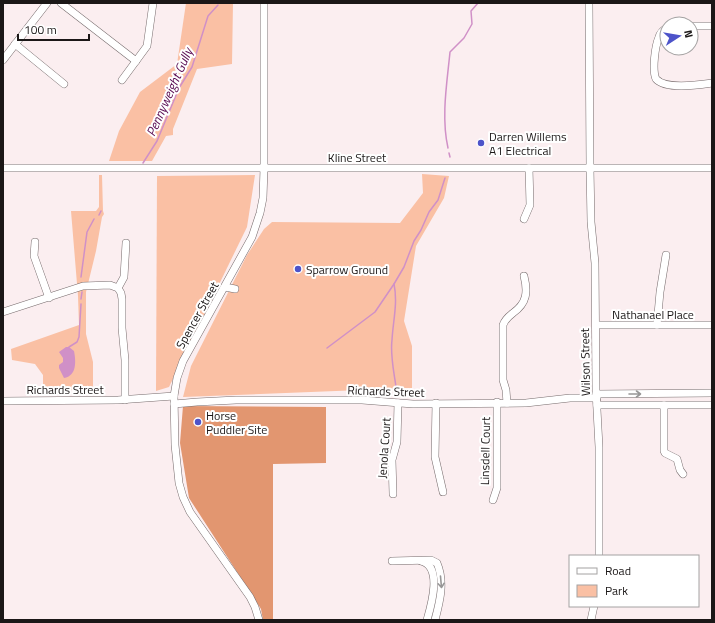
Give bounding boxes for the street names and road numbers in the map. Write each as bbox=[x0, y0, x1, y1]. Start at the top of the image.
street label: Kline Street bbox=[328, 148, 387, 167]
street label: Spencer Street bbox=[171, 277, 224, 352]
street label: Nathanael Place bbox=[612, 305, 694, 324]
street label: Wilson Street bbox=[575, 327, 595, 396]
street label: Richards Street bbox=[26, 380, 104, 399]
street label: Richards Street bbox=[347, 380, 426, 402]
street label: Jenola Court bbox=[372, 416, 396, 479]
street label: Linsdell Court bbox=[475, 416, 495, 485]

